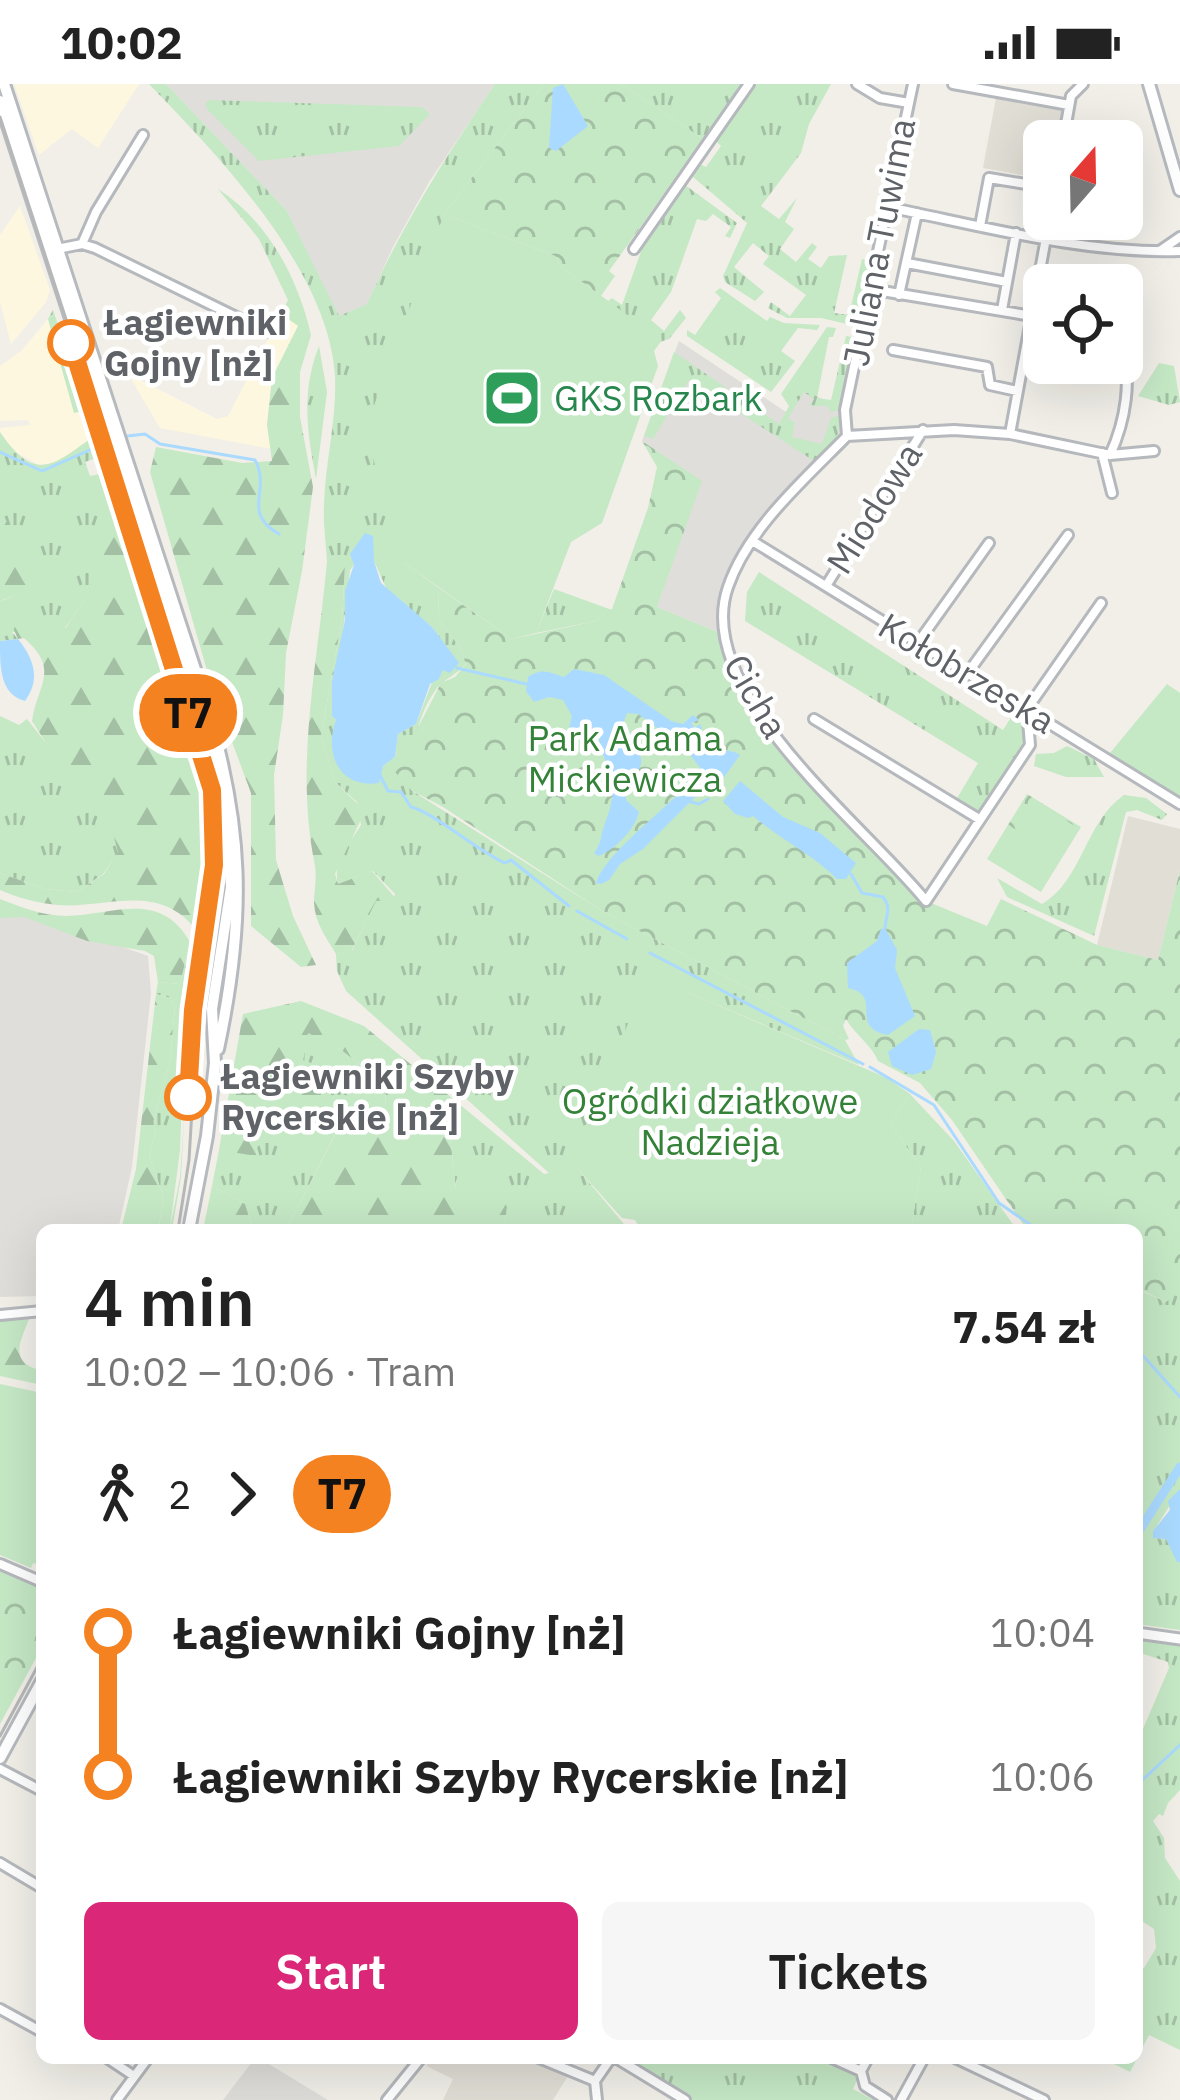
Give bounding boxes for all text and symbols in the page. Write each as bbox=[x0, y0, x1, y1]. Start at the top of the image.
text: 10:02 bbox=[60, 13, 183, 71]
street label: Juliana Tuwima bbox=[831, 114, 926, 370]
north arrow bbox=[1023, 120, 1143, 240]
map controls bbox=[1023, 120, 1143, 384]
button: locate bbox=[1023, 264, 1143, 384]
place label: Łagiewniki Gojny [nż] bbox=[103, 298, 287, 386]
marker: Łagiewniki Gojny [nż] bbox=[49, 321, 93, 365]
sports icon: GKS Rozbark bbox=[481, 367, 543, 429]
place label: GKS Rozbark bbox=[554, 374, 763, 421]
street label: Miodowa bbox=[815, 433, 932, 582]
street label: Kołobrzeska bbox=[870, 601, 1064, 744]
street label: Cicha bbox=[714, 645, 799, 746]
line badge: T7 bbox=[134, 674, 242, 752]
text: T7 bbox=[163, 685, 213, 740]
park label: Park Adama Mickiewicza bbox=[527, 714, 723, 802]
place label: Łagiewniki Szyby Rycerskie [nż] bbox=[220, 1052, 515, 1140]
marker: Łagiewniki Szyby Rycerskie [nż] bbox=[166, 1075, 210, 1119]
park label: Ogródki działkowe Nadzieja bbox=[562, 1077, 858, 1165]
text: 4 min bbox=[84, 1258, 255, 1344]
text: 7.54 zł bbox=[952, 1297, 1095, 1355]
text: 10:02 – 10:06 · Tram bbox=[84, 1346, 456, 1397]
icon: walk bbox=[84, 1461, 150, 1527]
icon: forward bbox=[209, 1461, 275, 1527]
text: T7 bbox=[317, 1466, 367, 1521]
text: 2 bbox=[168, 1469, 191, 1520]
text: Łagiewniki Gojny [nż] bbox=[174, 1603, 626, 1661]
text: 10:04 bbox=[990, 1607, 1095, 1658]
text: Łagiewniki Szyby Rycerskie [nż] bbox=[174, 1747, 849, 1805]
text: 10:06 bbox=[990, 1751, 1095, 1802]
button: Start bbox=[84, 1902, 578, 2040]
button: Tickets bbox=[602, 1902, 1095, 2040]

